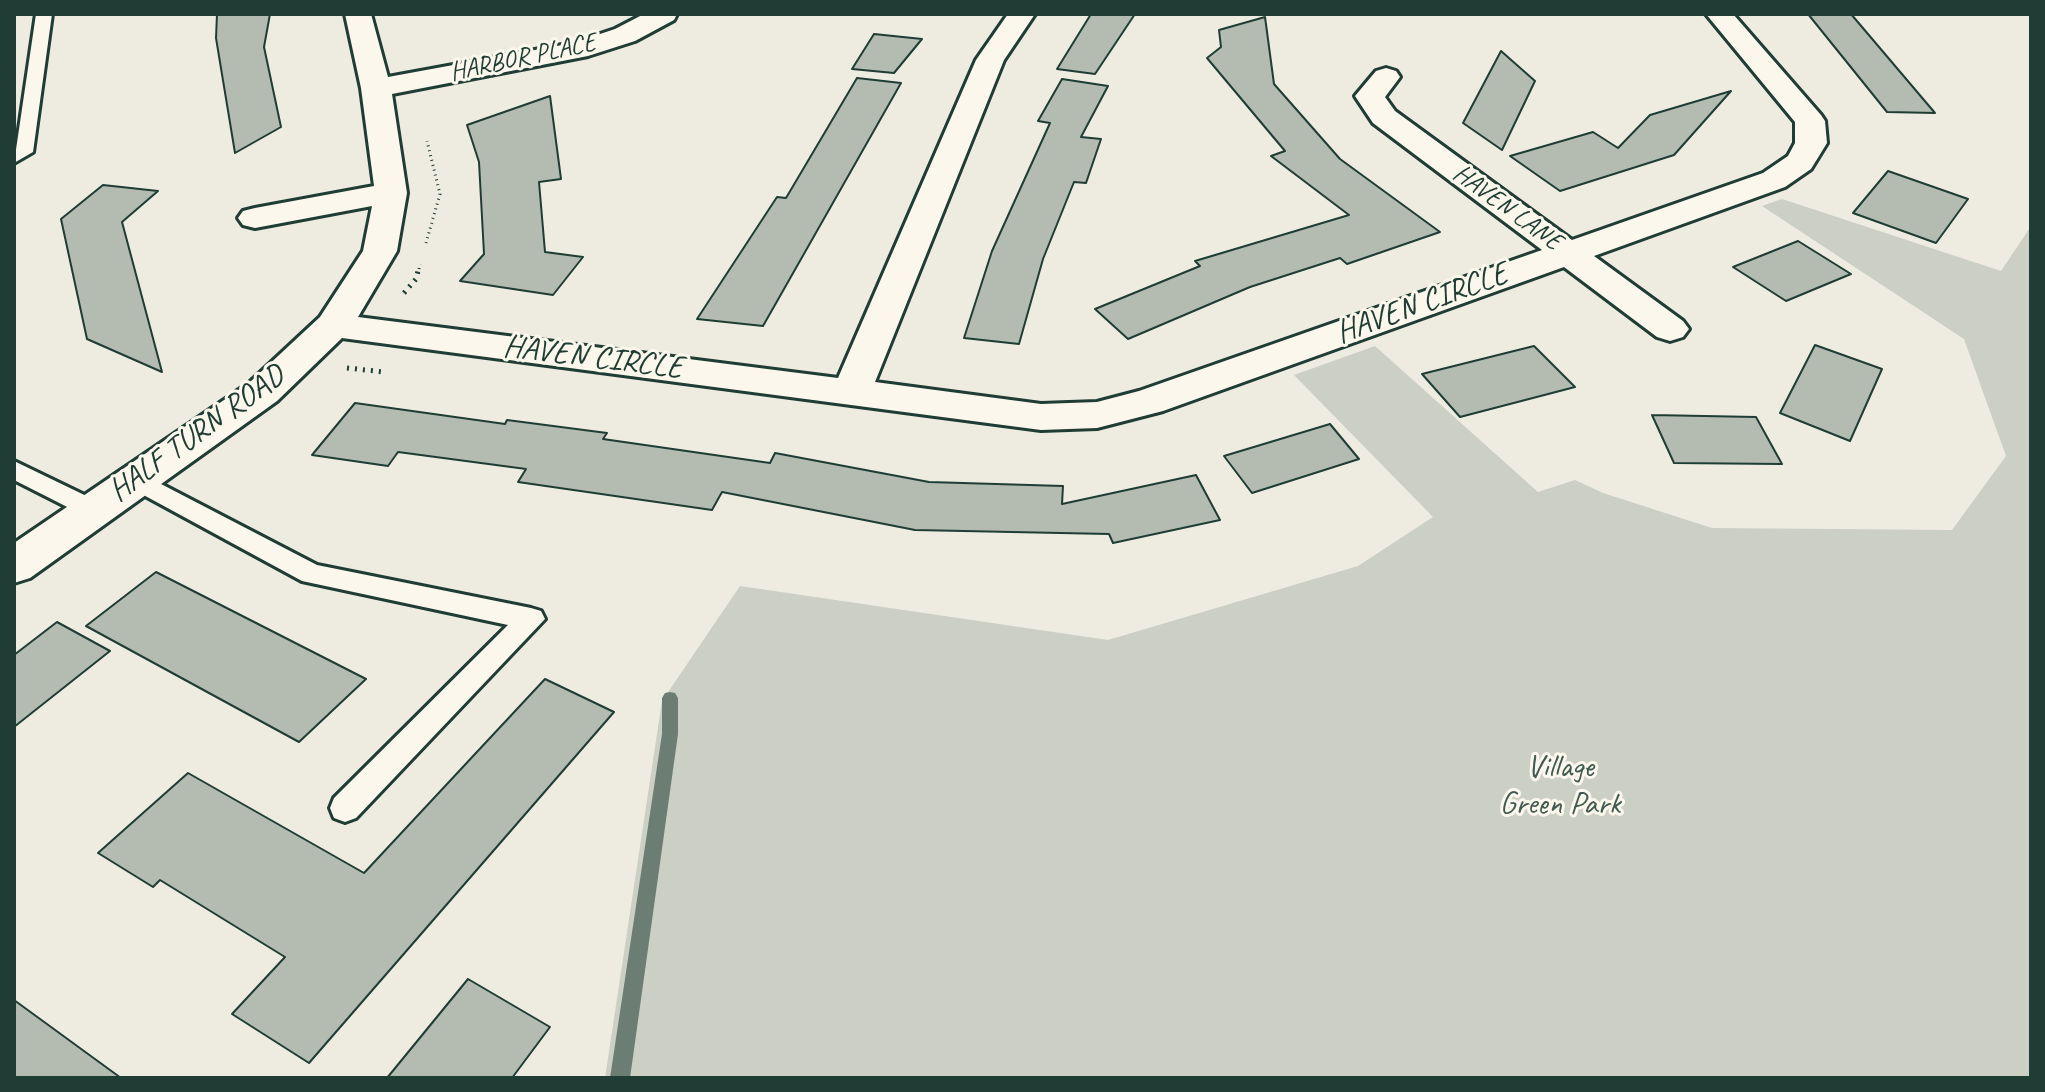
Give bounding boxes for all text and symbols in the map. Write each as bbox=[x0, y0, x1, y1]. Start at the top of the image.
street label: HARBOR PLACE bbox=[447, 27, 599, 89]
street label: HAVEN LANE bbox=[1447, 158, 1567, 258]
street label: HAVEN CIRCLE bbox=[1331, 255, 1513, 353]
street label: HAVEN CIRCLE bbox=[501, 328, 685, 388]
street label: HALF TURN ROAD bbox=[101, 357, 293, 511]
park label: Village Green Park bbox=[1500, 749, 1620, 824]

